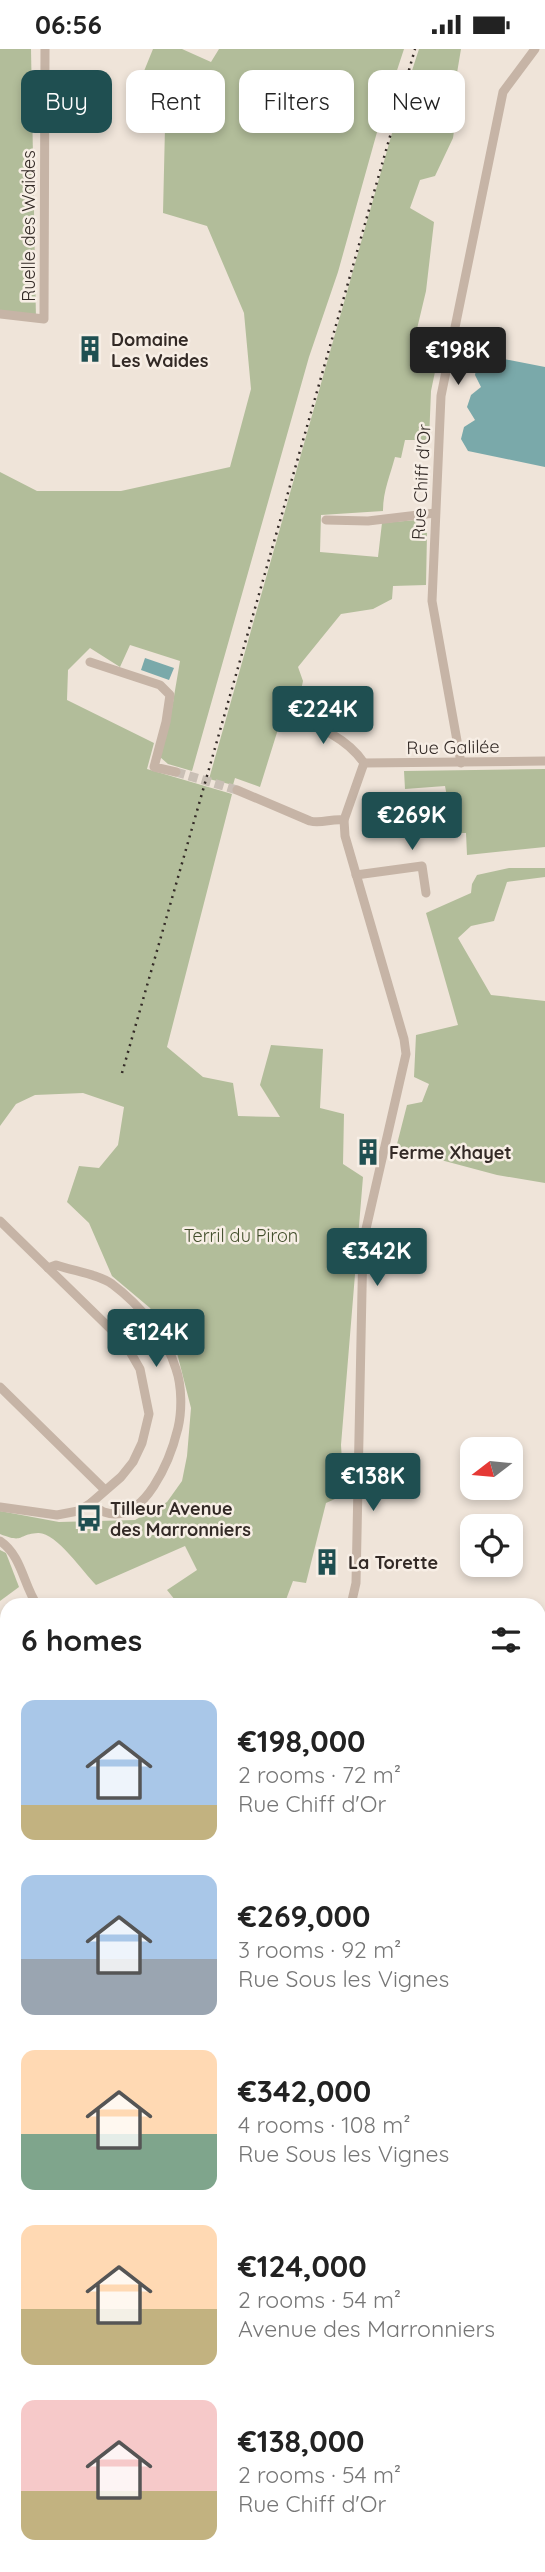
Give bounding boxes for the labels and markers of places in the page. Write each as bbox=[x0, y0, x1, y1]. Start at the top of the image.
pin: €198K bbox=[409, 327, 507, 387]
place label: Domaine Les Waides bbox=[111, 328, 209, 372]
building icon: Domaine Les Waides bbox=[75, 334, 105, 364]
pin: €224K bbox=[274, 687, 372, 746]
pin: €269K bbox=[363, 793, 461, 852]
building icon: Ferme Xhayet bbox=[353, 1137, 383, 1167]
place label: Ferme Xhayet bbox=[389, 1141, 512, 1164]
pin: €342K bbox=[328, 1229, 426, 1288]
pin: €124K bbox=[107, 1309, 205, 1369]
pin: €138K bbox=[324, 1453, 422, 1513]
place label: Tilleur Avenue des Marronniers bbox=[110, 1497, 251, 1541]
bus stop icon: Tilleur Avenue des Marronniers bbox=[74, 1503, 104, 1533]
building icon: La Torette bbox=[312, 1547, 342, 1577]
place label: La Torette bbox=[348, 1551, 438, 1574]

